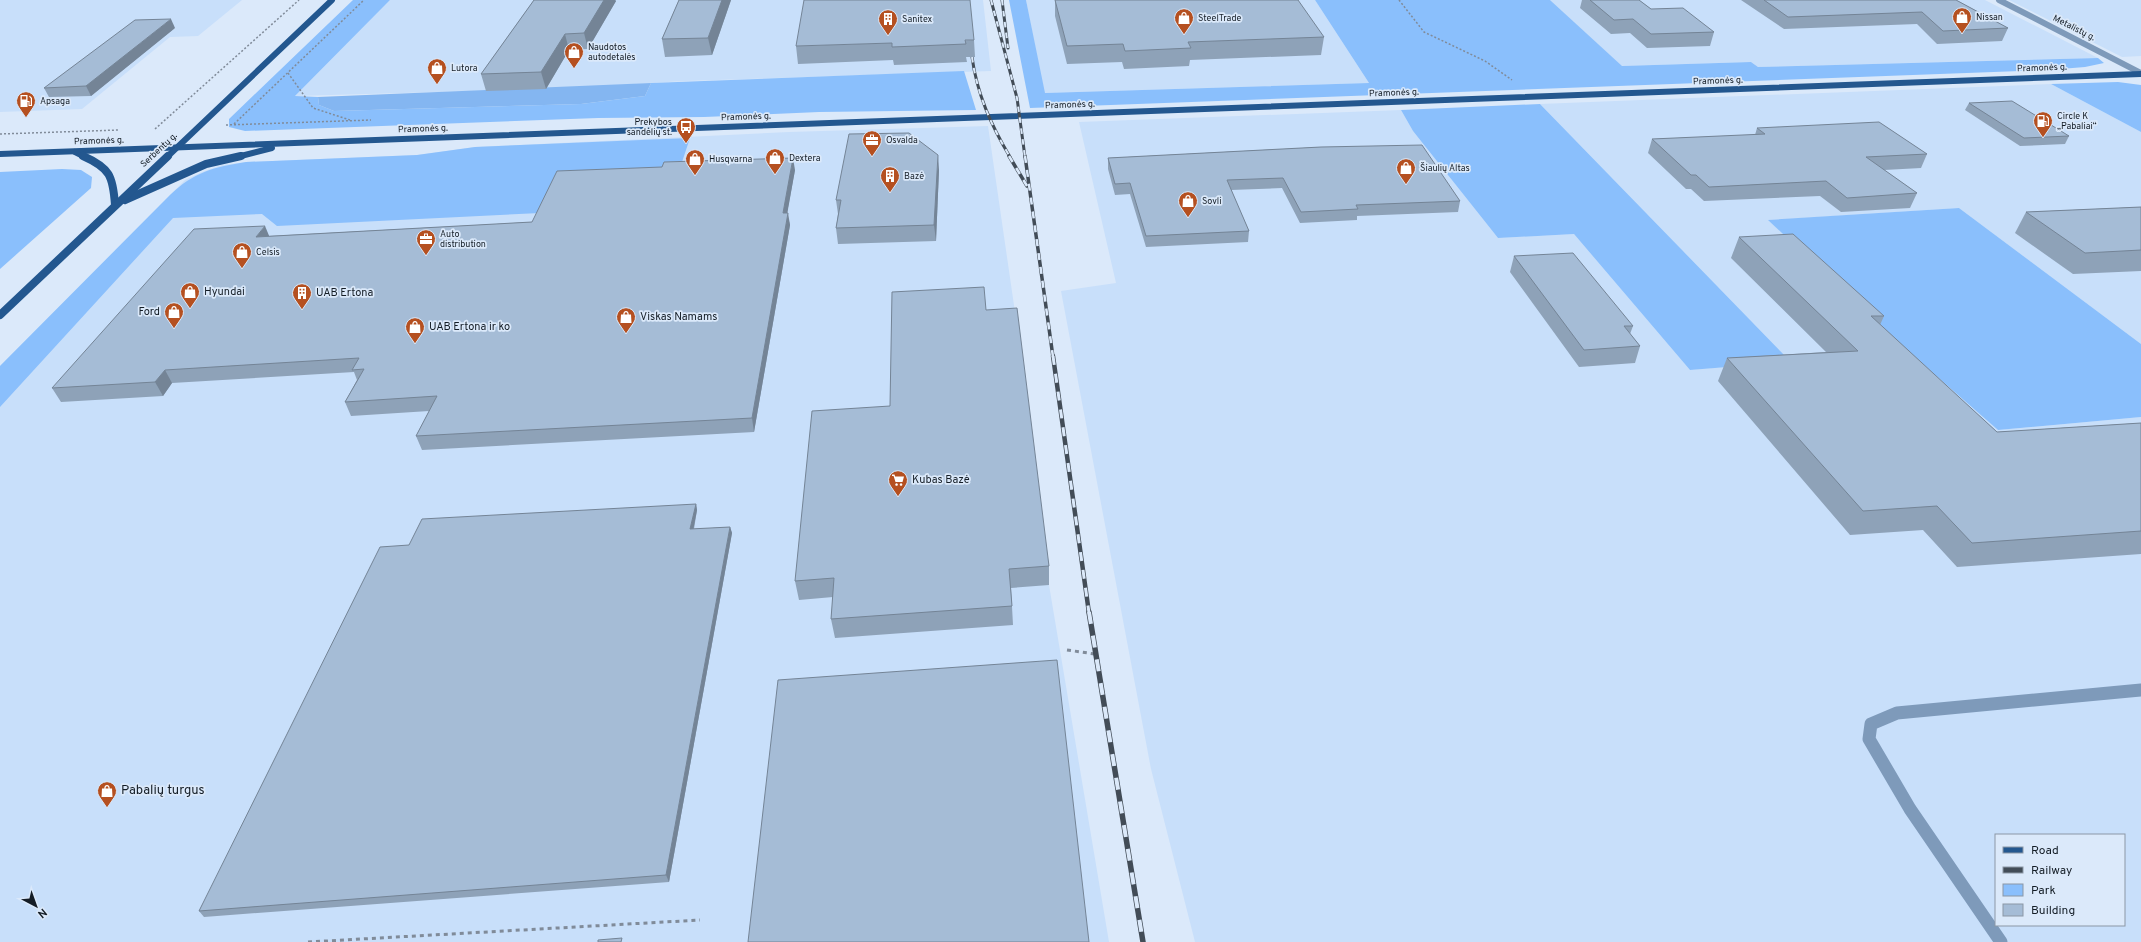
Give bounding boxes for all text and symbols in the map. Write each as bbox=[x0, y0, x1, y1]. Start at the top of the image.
shop icon: Nissan bbox=[1951, 6, 1973, 34]
shop icon: SteelTrade bbox=[1173, 7, 1195, 35]
building icon: Sanitex bbox=[877, 8, 899, 36]
place label: Nissan bbox=[1976, 12, 2003, 23]
place label: SteelTrade bbox=[1198, 13, 1242, 24]
street label: Metalistų g. bbox=[2051, 13, 2097, 43]
place label: Sanitex bbox=[902, 14, 932, 25]
shop icon: Naudotos autodetalės bbox=[563, 41, 585, 69]
place label: Naudotos autodetalės bbox=[588, 42, 635, 63]
shop icon: Lutora bbox=[426, 57, 448, 85]
street label: Pramonės g. bbox=[2017, 62, 2067, 74]
place label: Lutora bbox=[451, 63, 478, 74]
street label: Pramonės g. bbox=[1693, 75, 1743, 87]
street label: Pramonės g. bbox=[1369, 87, 1419, 99]
fuel station icon: Apsaga bbox=[15, 90, 37, 118]
place label: Apsaga bbox=[40, 96, 70, 107]
street label: Pramonės g. bbox=[1045, 99, 1095, 111]
fuel station icon: Circle K „Pabaliai“ bbox=[2032, 110, 2054, 138]
street label: Pramonės g. bbox=[721, 111, 771, 123]
place label: Circle K „Pabaliai“ bbox=[2057, 111, 2097, 132]
bus stop icon: Prekybos sandėlių st. bbox=[675, 116, 697, 144]
place label: Prekybos sandėlių st. bbox=[627, 117, 672, 138]
street label: Pramonės g. bbox=[398, 123, 448, 135]
office icon: Osvalda bbox=[861, 129, 883, 157]
street label: Serbentų g. bbox=[138, 130, 180, 170]
street label: Pramonės g. bbox=[74, 135, 124, 147]
place label: Osvalda bbox=[886, 135, 918, 146]
shop icon: Dextera bbox=[764, 147, 786, 175]
shop icon: Husqvarna bbox=[684, 148, 706, 176]
place label: Dextera bbox=[789, 153, 821, 164]
place label: Husqvarna bbox=[709, 154, 753, 165]
shop icon: Šiaulių Altas bbox=[1395, 157, 1417, 185]
place label: Šiaulių Altas bbox=[1420, 162, 1470, 174]
building icon: Bazė bbox=[879, 165, 901, 193]
place label: Bazė bbox=[904, 171, 924, 182]
shop icon: Sovli bbox=[1177, 190, 1199, 218]
place label: Sovli bbox=[1202, 196, 1221, 207]
office icon: Auto distribution bbox=[415, 228, 437, 256]
place label: Auto distribution bbox=[440, 229, 486, 250]
shop icon: Celsis bbox=[231, 241, 253, 269]
place label: Celsis bbox=[256, 247, 280, 258]
shop icon: Hyundai bbox=[179, 281, 201, 309]
building icon: UAB Ertona bbox=[291, 282, 313, 310]
place label: Hyundai bbox=[204, 285, 245, 299]
place label: UAB Ertona bbox=[316, 286, 374, 300]
shop icon: Ford bbox=[163, 301, 185, 329]
place label: Ford bbox=[138, 305, 160, 319]
shop icon: Viskas Namams bbox=[615, 306, 637, 334]
place label: Viskas Namams bbox=[640, 310, 717, 324]
shop icon: UAB Ertona ir ko bbox=[404, 316, 426, 344]
place label: UAB Ertona ir ko bbox=[429, 320, 510, 334]
supermarket icon: Kubas Bazė bbox=[887, 469, 909, 497]
place label: Kubas Bazė bbox=[912, 473, 970, 487]
shop icon: Pabalių turgus bbox=[96, 780, 118, 808]
place label: Pabalių turgus bbox=[121, 783, 205, 799]
legend bbox=[1995, 834, 2125, 926]
text: Road bbox=[2031, 843, 2059, 859]
text: Railway bbox=[2031, 863, 2072, 879]
text: Park bbox=[2031, 883, 2056, 899]
north arrow bbox=[16, 886, 56, 926]
text: Building bbox=[2031, 903, 2075, 919]
text: N bbox=[34, 905, 49, 921]

